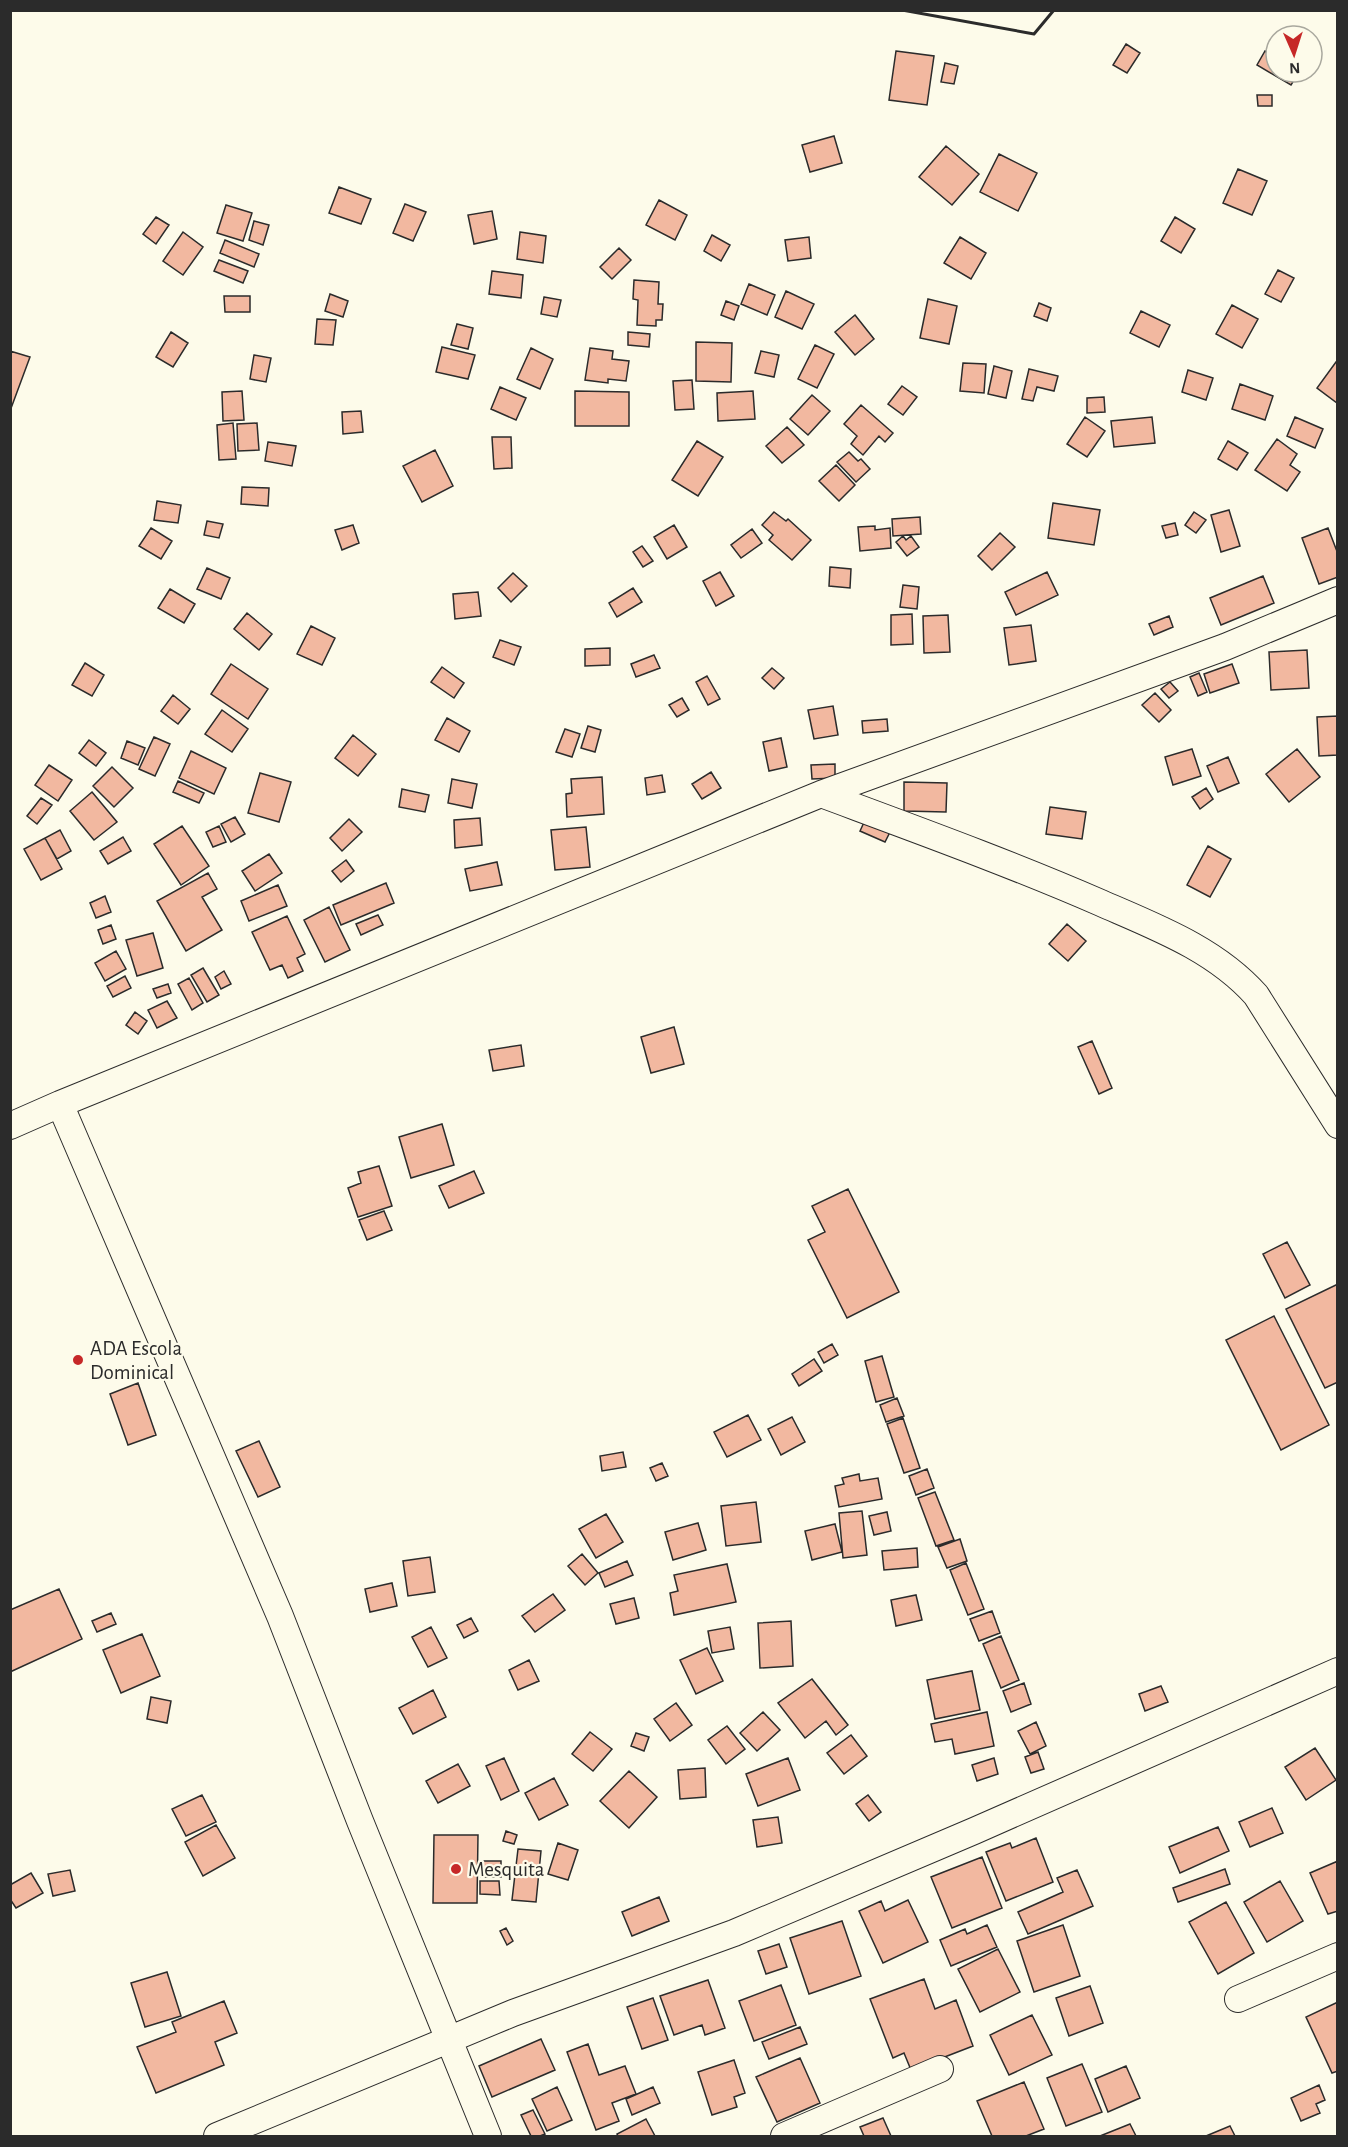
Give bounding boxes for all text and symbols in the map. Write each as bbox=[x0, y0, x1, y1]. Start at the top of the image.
north arrow bbox=[1264, 24, 1324, 84]
text: N bbox=[1289, 60, 1301, 76]
place label: ADA Escola Dominical bbox=[90, 1338, 182, 1383]
marker: ADA Escola Dominical bbox=[71, 1353, 85, 1367]
place label: Mesquita bbox=[468, 1859, 545, 1880]
marker: Mesquita bbox=[449, 1862, 463, 1876]

